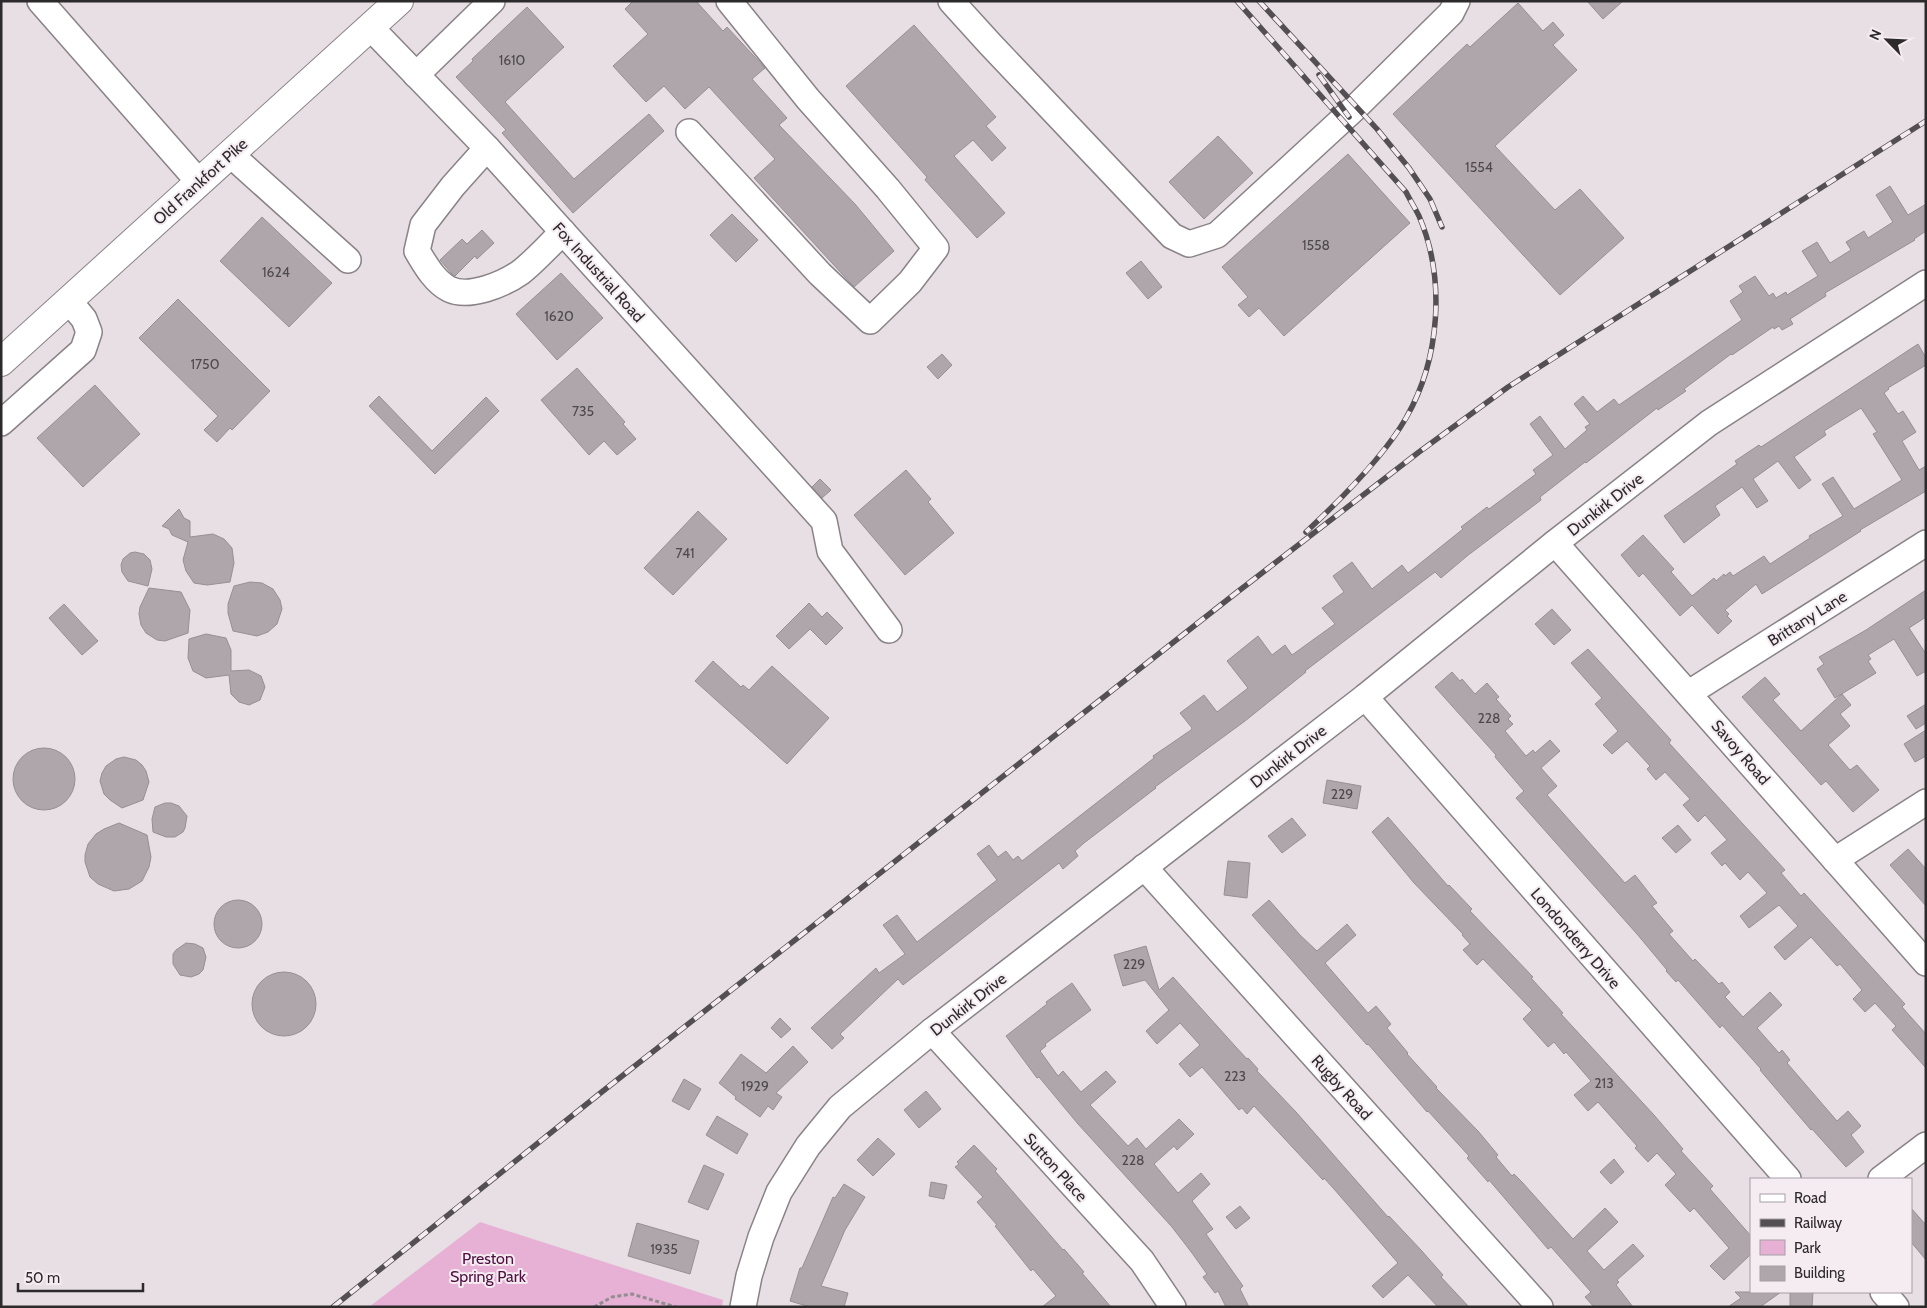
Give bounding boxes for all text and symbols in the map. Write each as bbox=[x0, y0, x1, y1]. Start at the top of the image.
north arrow bbox=[1862, 15, 1912, 65]
text: N bbox=[1865, 27, 1885, 43]
house number: 1610 bbox=[499, 51, 526, 69]
street label: Old Frankfort Pike bbox=[149, 134, 251, 229]
house number: 1554 bbox=[1465, 158, 1493, 176]
street label: Fox Industrial Road bbox=[549, 219, 648, 326]
house number: 1558 bbox=[1302, 236, 1330, 254]
house number: 1624 bbox=[262, 263, 290, 281]
house number: 1620 bbox=[544, 307, 574, 325]
house number: 1750 bbox=[191, 355, 220, 373]
house number: 735 bbox=[572, 402, 594, 420]
street label: Dunkirk Drive bbox=[1564, 469, 1647, 540]
house number: 741 bbox=[675, 544, 695, 562]
street label: Brittany Lane bbox=[1764, 587, 1850, 650]
house number: 228 bbox=[1477, 709, 1501, 727]
street label: Savoy Road bbox=[1707, 716, 1774, 789]
street label: Dunkirk Drive bbox=[1247, 721, 1330, 792]
house number: 229 bbox=[1331, 785, 1353, 803]
street label: Londonderry Drive bbox=[1527, 884, 1624, 992]
house number: 229 bbox=[1123, 955, 1145, 973]
street label: Dunkirk Drive bbox=[927, 969, 1010, 1040]
street label: Rugby Road bbox=[1308, 1051, 1376, 1124]
house number: 223 bbox=[1224, 1067, 1246, 1085]
house number: 213 bbox=[1594, 1074, 1614, 1092]
house number: 1929 bbox=[741, 1077, 769, 1095]
street label: Sutton Place bbox=[1020, 1129, 1091, 1205]
house number: 228 bbox=[1121, 1151, 1145, 1169]
legend bbox=[1750, 1178, 1912, 1293]
text: Road bbox=[1794, 1189, 1827, 1207]
text: Railway bbox=[1794, 1214, 1843, 1232]
text: Park bbox=[1794, 1239, 1821, 1257]
house number: 1935 bbox=[650, 1240, 678, 1258]
park label: Preston Spring Park bbox=[450, 1249, 527, 1286]
scale bar bbox=[18, 1260, 142, 1292]
text: Building bbox=[1794, 1264, 1845, 1282]
text: 50 m bbox=[25, 1269, 60, 1287]

